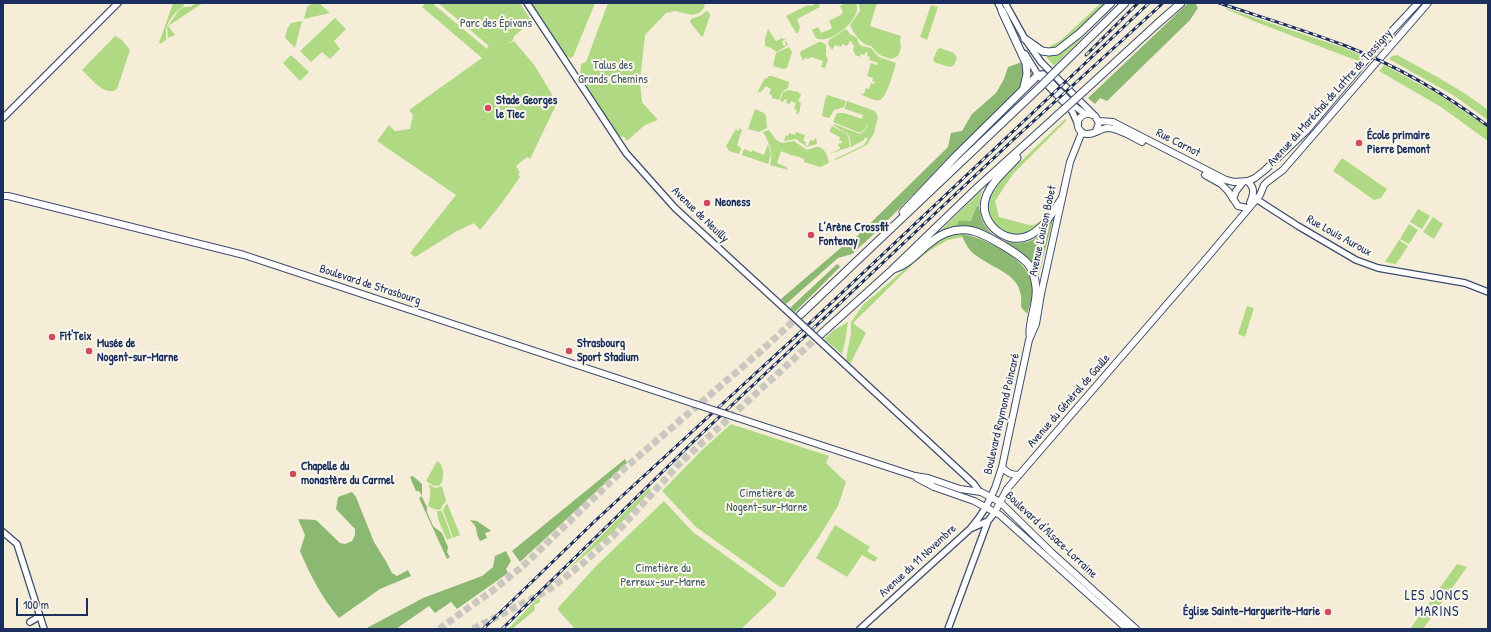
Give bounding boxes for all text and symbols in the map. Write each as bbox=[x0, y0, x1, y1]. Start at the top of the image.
park label: Parc des Épivans bbox=[460, 17, 532, 31]
street label: Avenue du Maréchal de Lattre de Tassigny bbox=[1265, 27, 1395, 169]
park label: Talus des Grands Chemins bbox=[578, 59, 648, 87]
place label: Stade Georges le Tiec bbox=[496, 94, 557, 122]
marker: Stade Georges le Tiec bbox=[483, 103, 493, 113]
street label: Rue Carnot bbox=[1153, 126, 1203, 160]
place label: École primaire Pierre Demont bbox=[1367, 129, 1430, 157]
marker: École primaire Pierre Demont bbox=[1354, 138, 1364, 148]
street label: Avenue de Neuilly bbox=[668, 184, 732, 246]
street label: Avenue Louison Bobet bbox=[1026, 184, 1060, 278]
place label: Neoness bbox=[715, 196, 750, 210]
marker: Neoness bbox=[702, 198, 712, 208]
street label: Rue Louis Auroux bbox=[1304, 212, 1374, 260]
place label: L’Arène Crossfit Fontenay bbox=[819, 221, 889, 249]
marker: L’Arène Crossfit Fontenay bbox=[806, 230, 816, 240]
street label: Boulevard de Strasbourg bbox=[318, 262, 422, 308]
place label: Fit'Teix bbox=[60, 330, 92, 344]
marker: Fit'Teix bbox=[47, 332, 57, 342]
place label: Musée de Nogent-sur-Marne bbox=[97, 337, 178, 365]
place label: Strasbourg Sport Stadium bbox=[577, 337, 639, 365]
marker: Musée de Nogent-sur-Marne bbox=[84, 346, 94, 356]
marker: Strasbourg Sport Stadium bbox=[564, 346, 574, 356]
street label: Avenue du Général de Gaulle bbox=[1025, 351, 1113, 451]
street label: Boulevard Raymond Poincaré bbox=[981, 352, 1023, 476]
place label: Chapelle du monastère du Carmel bbox=[301, 460, 394, 488]
marker: Chapelle du monastère du Carmel bbox=[288, 469, 298, 479]
park label: Cimetière de Nogent-sur-Marne bbox=[726, 487, 808, 515]
street label: Boulevard d'Alsace-Lorraine bbox=[1002, 489, 1100, 581]
street label: Avenue du 11 Novembre bbox=[876, 522, 960, 600]
park label: Cimetière du Perreux-sur-Marne bbox=[620, 562, 706, 590]
district label: LES JONCS MARINS bbox=[1405, 588, 1469, 620]
scale bar bbox=[18, 590, 90, 616]
text: 100 m bbox=[23, 596, 49, 613]
place label: Église Sainte-Marguerite-Marie bbox=[1183, 605, 1320, 619]
marker: Église Sainte-Marguerite-Marie bbox=[1323, 607, 1333, 617]

